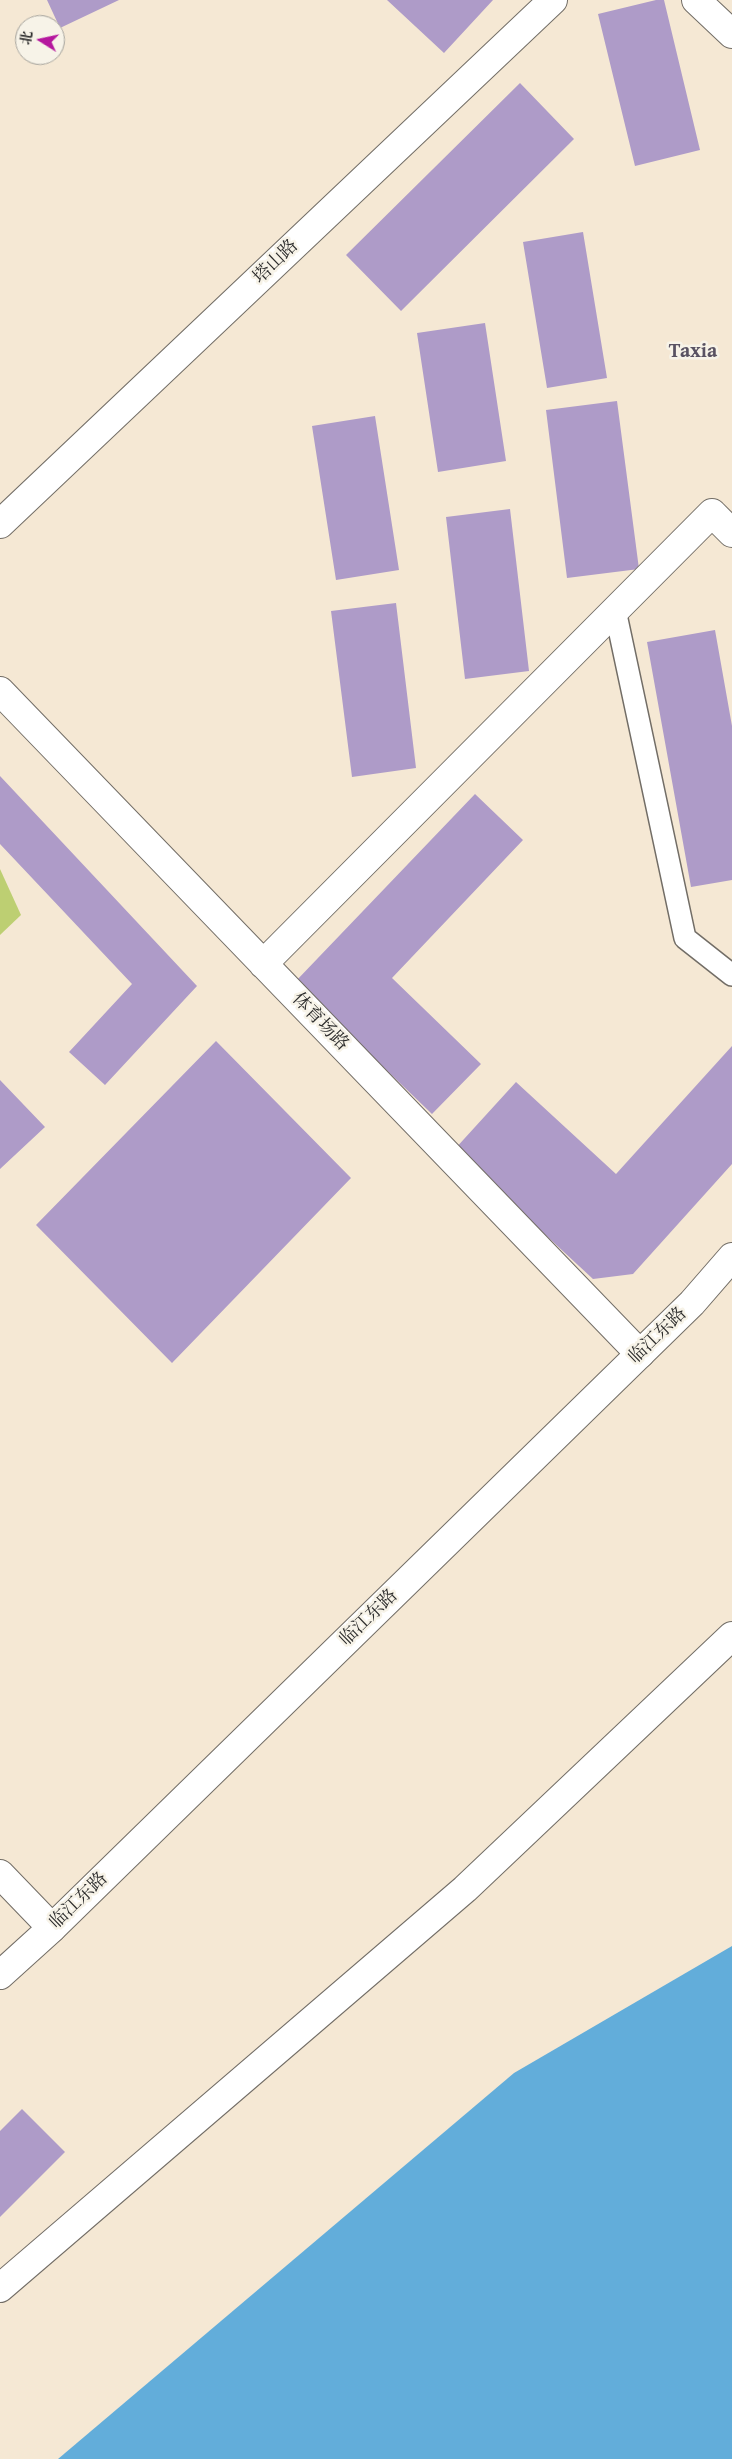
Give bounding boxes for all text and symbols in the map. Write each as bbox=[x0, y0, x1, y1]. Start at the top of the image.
north arrow bbox=[15, 15, 65, 65]
text: 北 bbox=[15, 29, 37, 46]
street label: 塔山路 bbox=[249, 235, 303, 289]
district label: Taxia bbox=[669, 340, 717, 364]
street label: 体育场路 bbox=[287, 989, 353, 1055]
street label: 临江东路 bbox=[625, 1303, 691, 1369]
street label: 临江东路 bbox=[336, 1585, 402, 1651]
street label: 临江东路 bbox=[46, 1868, 112, 1934]

